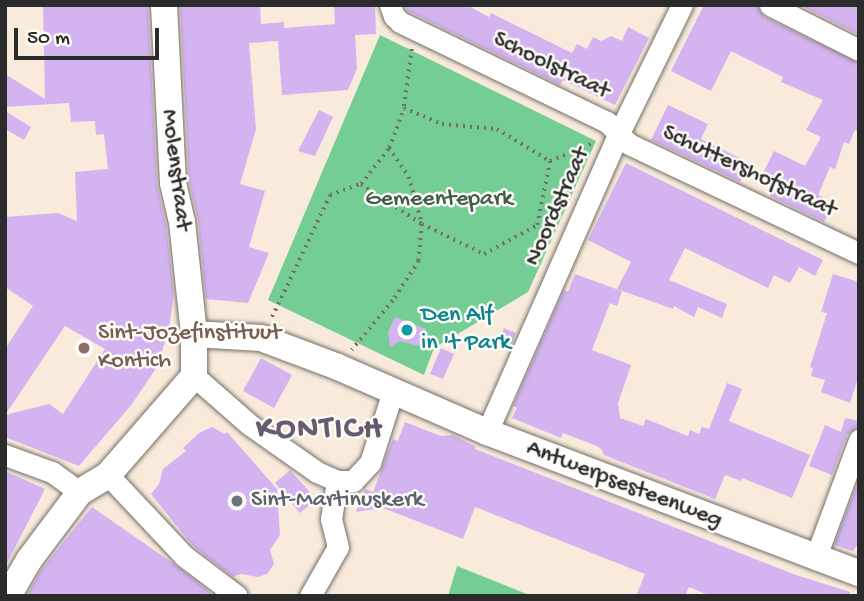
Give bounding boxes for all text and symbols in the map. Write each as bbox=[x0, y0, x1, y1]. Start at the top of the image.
scale bar bbox=[18, 14, 163, 58]
street label: Schoolstraat bbox=[488, 25, 614, 107]
text: 50 m bbox=[27, 27, 70, 52]
street label: Molenstraat bbox=[153, 108, 197, 232]
street label: Schuttershofstraat bbox=[657, 119, 841, 225]
street label: Noordstraat bbox=[519, 143, 597, 271]
park label: Gemeentepark bbox=[365, 186, 513, 214]
place label: Den Alf in 't Park bbox=[421, 302, 511, 358]
place label: Sint-Jozefinstituut Kontich bbox=[98, 320, 281, 376]
marker: Den Alf in 't Park bbox=[399, 322, 415, 338]
marker: Sint-Jozefinstituut Kontich bbox=[76, 340, 92, 356]
district label: KONTICH bbox=[257, 411, 383, 449]
street label: Antwerpsesteenweg bbox=[522, 434, 726, 536]
place label: Sint-Martinuskerk bbox=[251, 487, 423, 515]
marker: Sint-Martinuskerk bbox=[229, 493, 245, 509]

